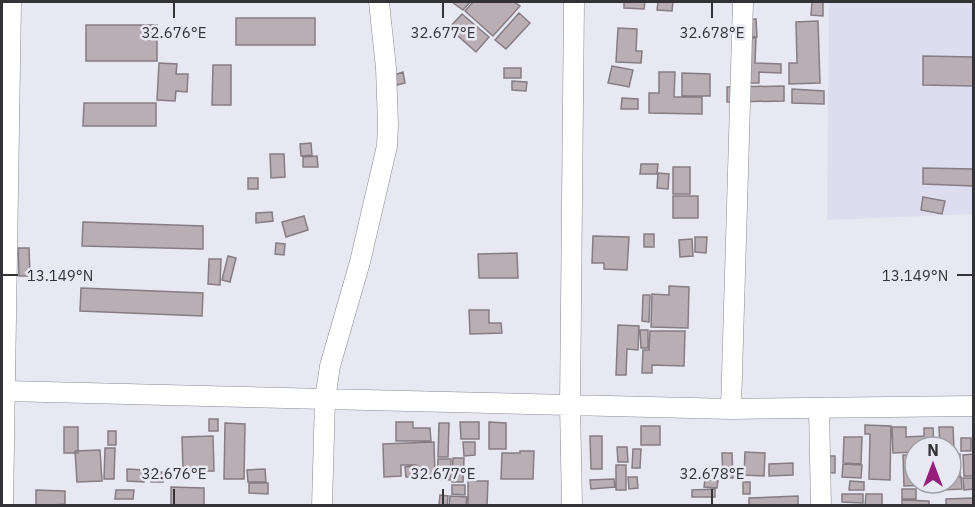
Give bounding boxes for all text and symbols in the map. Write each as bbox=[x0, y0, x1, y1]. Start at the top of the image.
text: 32.676°E bbox=[142, 23, 206, 42]
text: 32.677°E bbox=[411, 23, 475, 42]
text: 32.678°E bbox=[680, 23, 744, 42]
text: 13.149°N bbox=[27, 266, 93, 285]
text: 13.149°N bbox=[882, 266, 948, 285]
north arrow bbox=[903, 435, 963, 495]
text: N bbox=[927, 440, 939, 460]
text: 32.676°E bbox=[142, 464, 206, 483]
text: 32.677°E bbox=[411, 464, 475, 483]
text: 32.678°E bbox=[680, 464, 744, 483]

